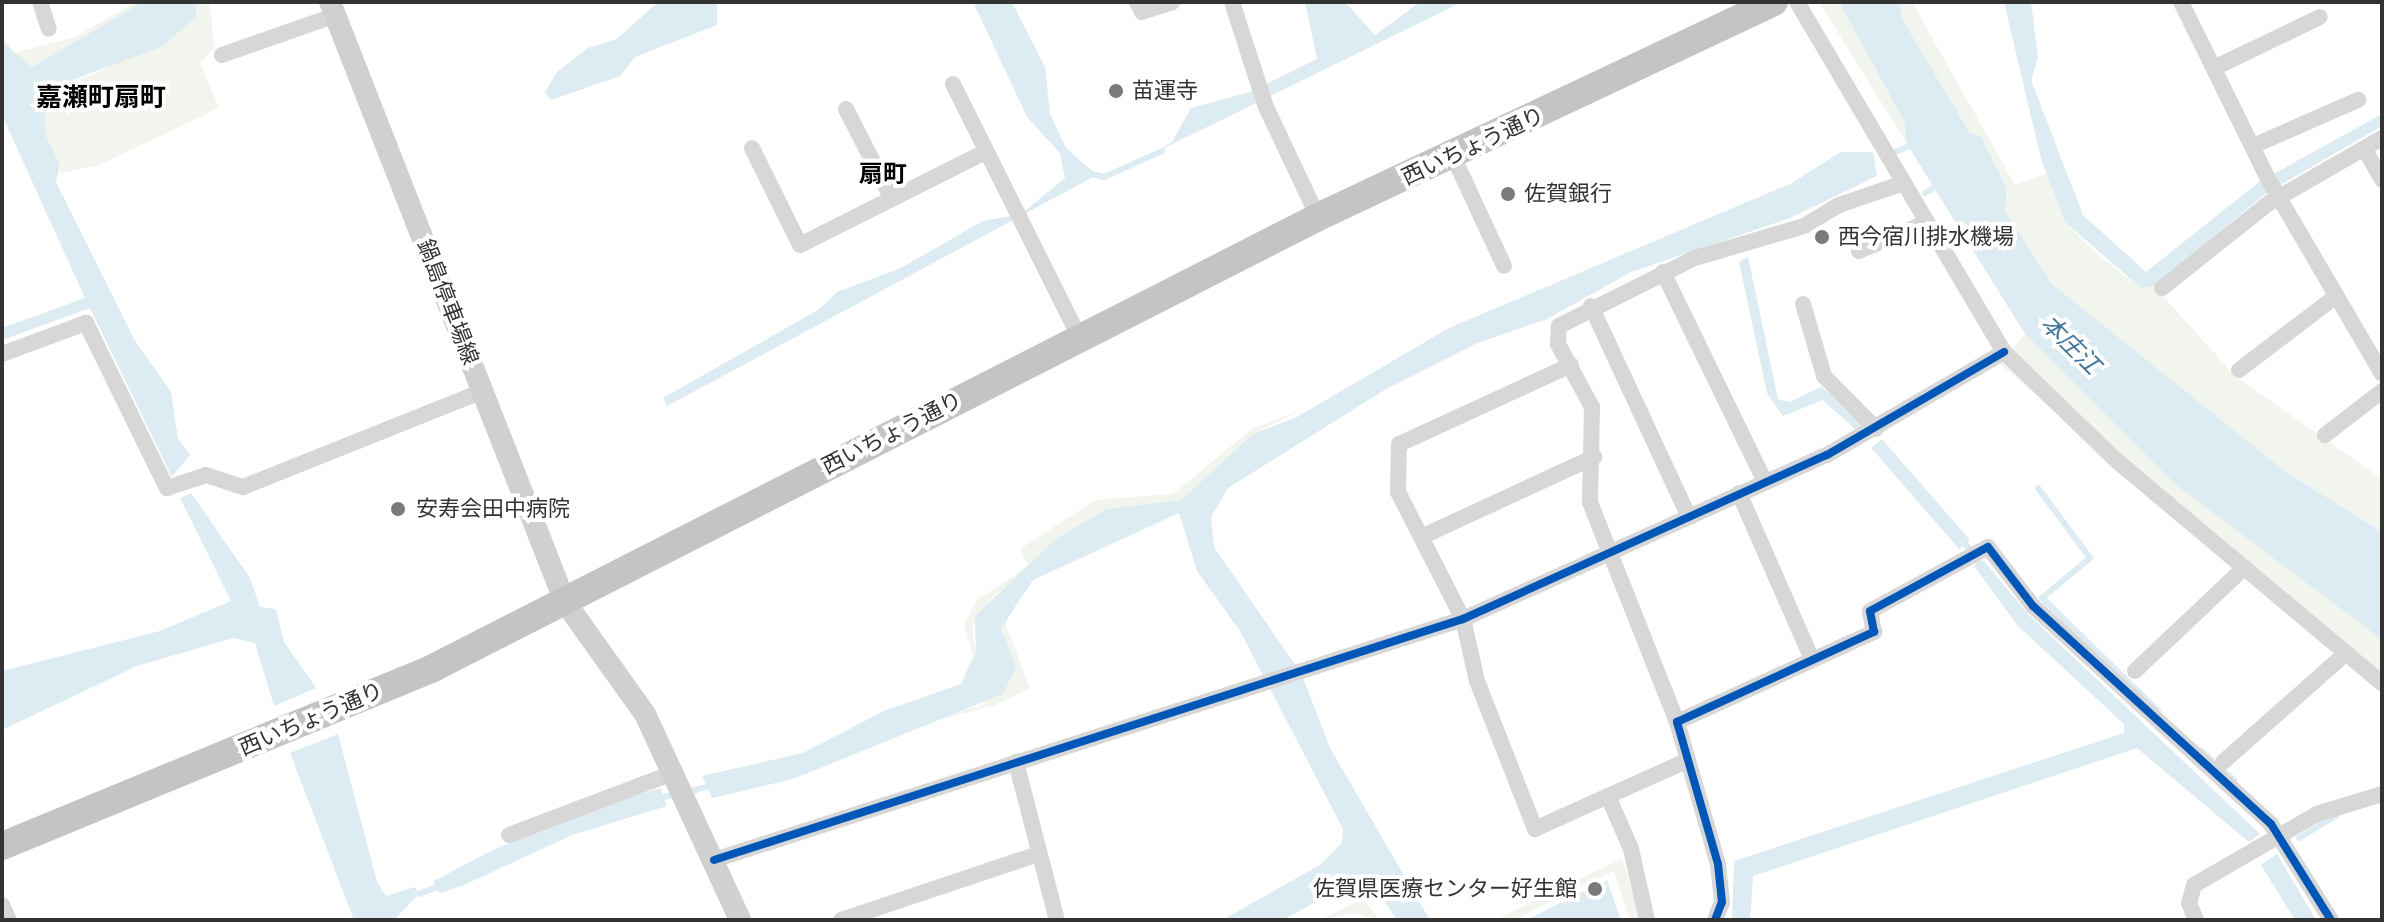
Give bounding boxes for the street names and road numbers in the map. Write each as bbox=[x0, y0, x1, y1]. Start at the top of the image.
street label: 西いちょう通り bbox=[1398, 101, 1548, 191]
street label: 鍋島停車場線 bbox=[412, 236, 484, 368]
street label: 西いちょう通り bbox=[817, 386, 967, 480]
street label: 西いちょう通り bbox=[235, 677, 387, 761]

